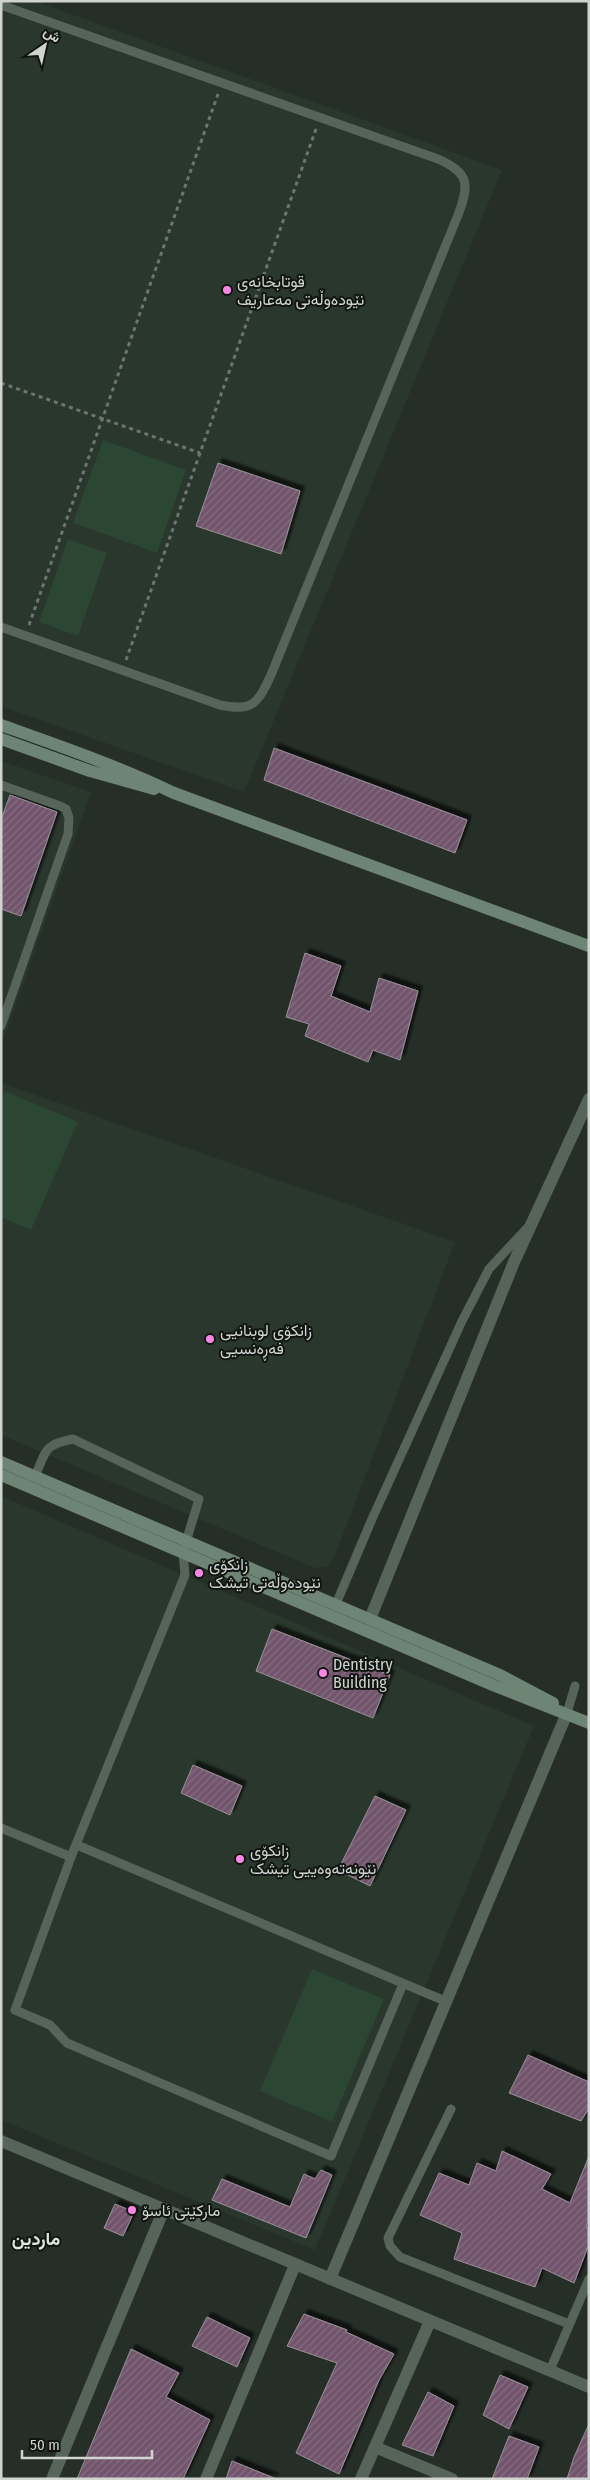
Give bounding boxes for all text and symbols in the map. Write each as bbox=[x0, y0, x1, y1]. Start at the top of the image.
north arrow bbox=[20, 20, 70, 70]
text: ش bbox=[40, 23, 64, 46]
place label: قوتابخانەی نێودەوڵەتی مەعاریف bbox=[237, 272, 364, 310]
marker: قوتابخانەی نێودەوڵەتی مەعاریف bbox=[221, 284, 233, 296]
place label: زانکۆی لوبنانیی فەڕەنسیی bbox=[220, 1321, 312, 1361]
marker: زانکۆی لوبنانیی فەڕەنسیی bbox=[204, 1333, 216, 1345]
place label: زانکۆی نێودەوڵەتی تیشک bbox=[209, 1555, 321, 1593]
marker: زانکۆی نێودەوڵەتی تیشک bbox=[193, 1567, 205, 1579]
place label: Dentistry Building bbox=[333, 1655, 394, 1692]
marker: Dentistry Building bbox=[317, 1667, 329, 1679]
place label: زانکۆی نێونەتەوەییی تیشک bbox=[250, 1841, 376, 1879]
marker: زانکۆی نێونەتەوەییی تیشک bbox=[234, 1853, 246, 1865]
place label: مارکێتی ئاسۆ bbox=[142, 2201, 220, 2221]
marker: مارکێتی ئاسۆ bbox=[126, 2204, 138, 2216]
district label: ماردین bbox=[12, 2228, 60, 2250]
scale bar bbox=[22, 2428, 152, 2460]
text: 50 m bbox=[30, 2436, 60, 2454]

